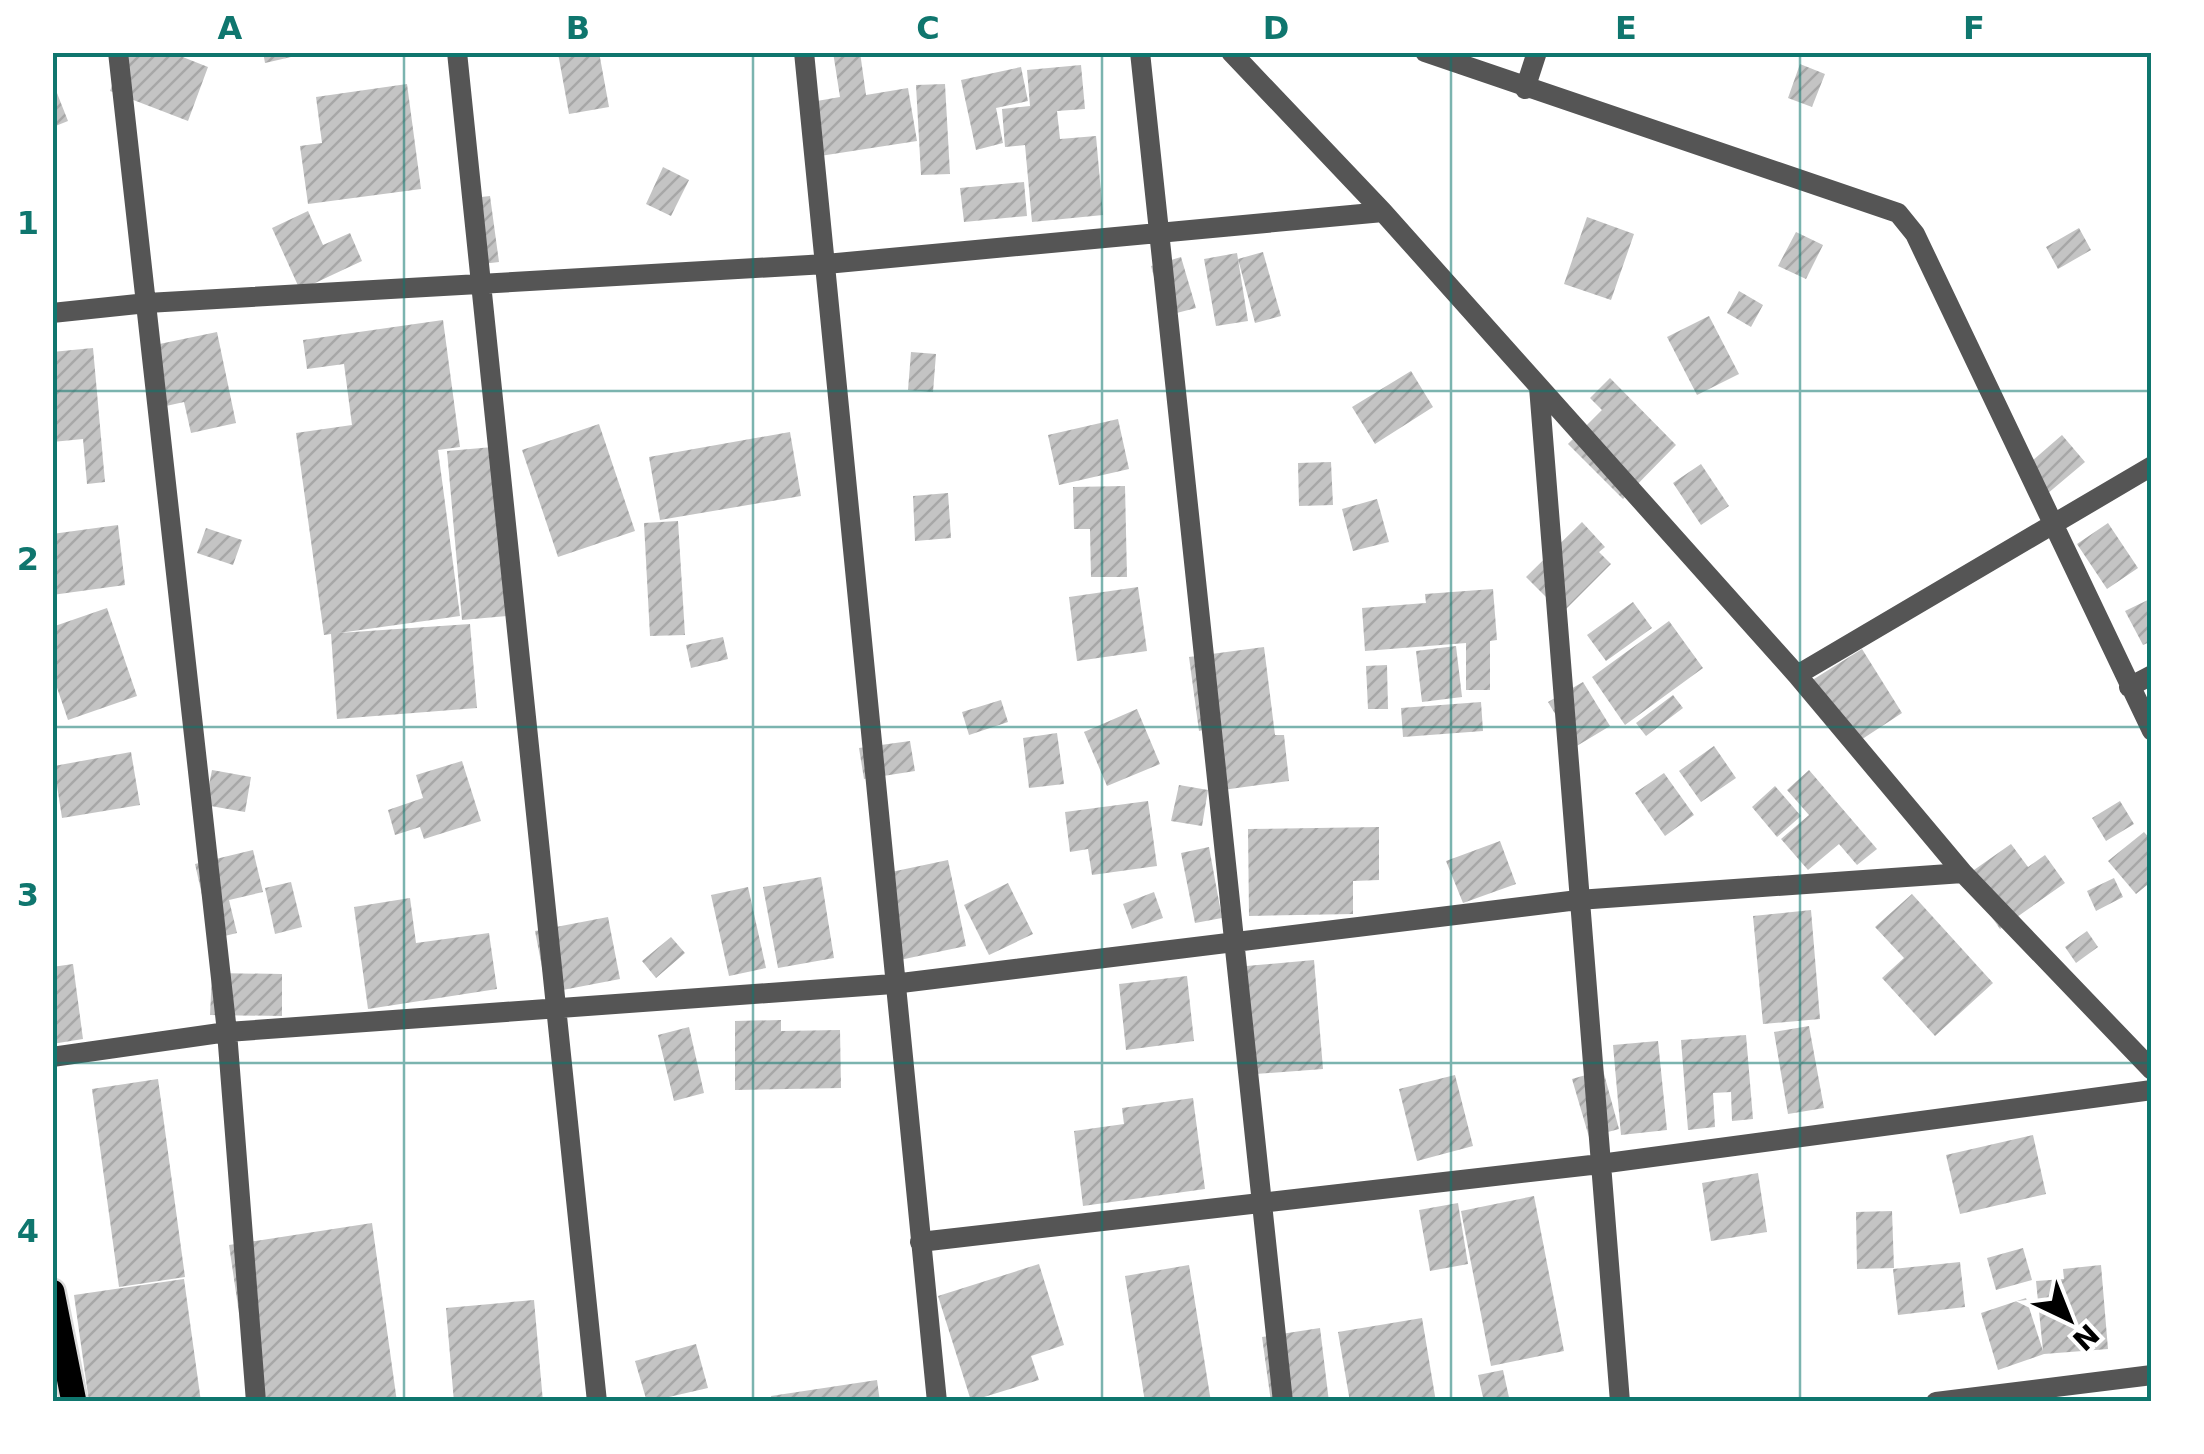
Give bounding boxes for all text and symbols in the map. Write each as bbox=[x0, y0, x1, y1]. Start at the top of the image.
text: A bbox=[218, 9, 243, 47]
text: B bbox=[566, 9, 590, 47]
text: C bbox=[916, 9, 940, 47]
text: D bbox=[1263, 9, 1289, 47]
text: E bbox=[1615, 9, 1637, 47]
text: F bbox=[1963, 9, 1985, 47]
text: 1 bbox=[17, 204, 39, 242]
text: 2 bbox=[17, 540, 39, 578]
text: 3 bbox=[17, 876, 39, 914]
text: 4 bbox=[17, 1212, 39, 1250]
north arrow bbox=[2019, 1269, 2119, 1369]
text: N bbox=[2066, 1317, 2106, 1357]

